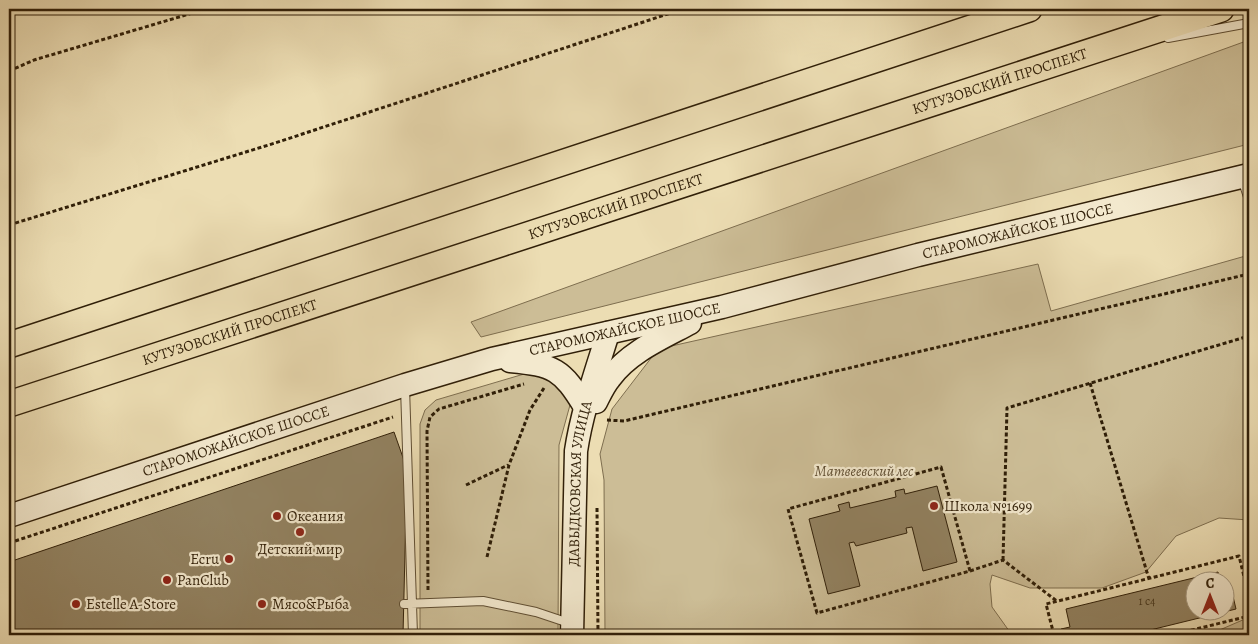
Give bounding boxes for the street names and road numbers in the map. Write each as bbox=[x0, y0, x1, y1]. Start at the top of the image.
street label: КУТУЗОВСКИЙ ПРОСПЕКТ bbox=[910, 43, 1090, 119]
street label: КУТУЗОВСКИЙ ПРОСПЕКТ bbox=[526, 168, 706, 244]
street label: СТАРОМОЖАЙСКОЕ ШОССЕ bbox=[920, 198, 1115, 264]
street label: КУТУЗОВСКИЙ ПРОСПЕКТ bbox=[140, 294, 320, 370]
street label: СТАРОМОЖАЙСКОЕ ШОССЕ bbox=[527, 298, 722, 360]
street label: ДАВЫДКОВСКАЯ УЛИЦА bbox=[563, 398, 597, 566]
street label: СТАРОМОЖАЙСКОЕ ШОССЕ bbox=[140, 401, 332, 481]

